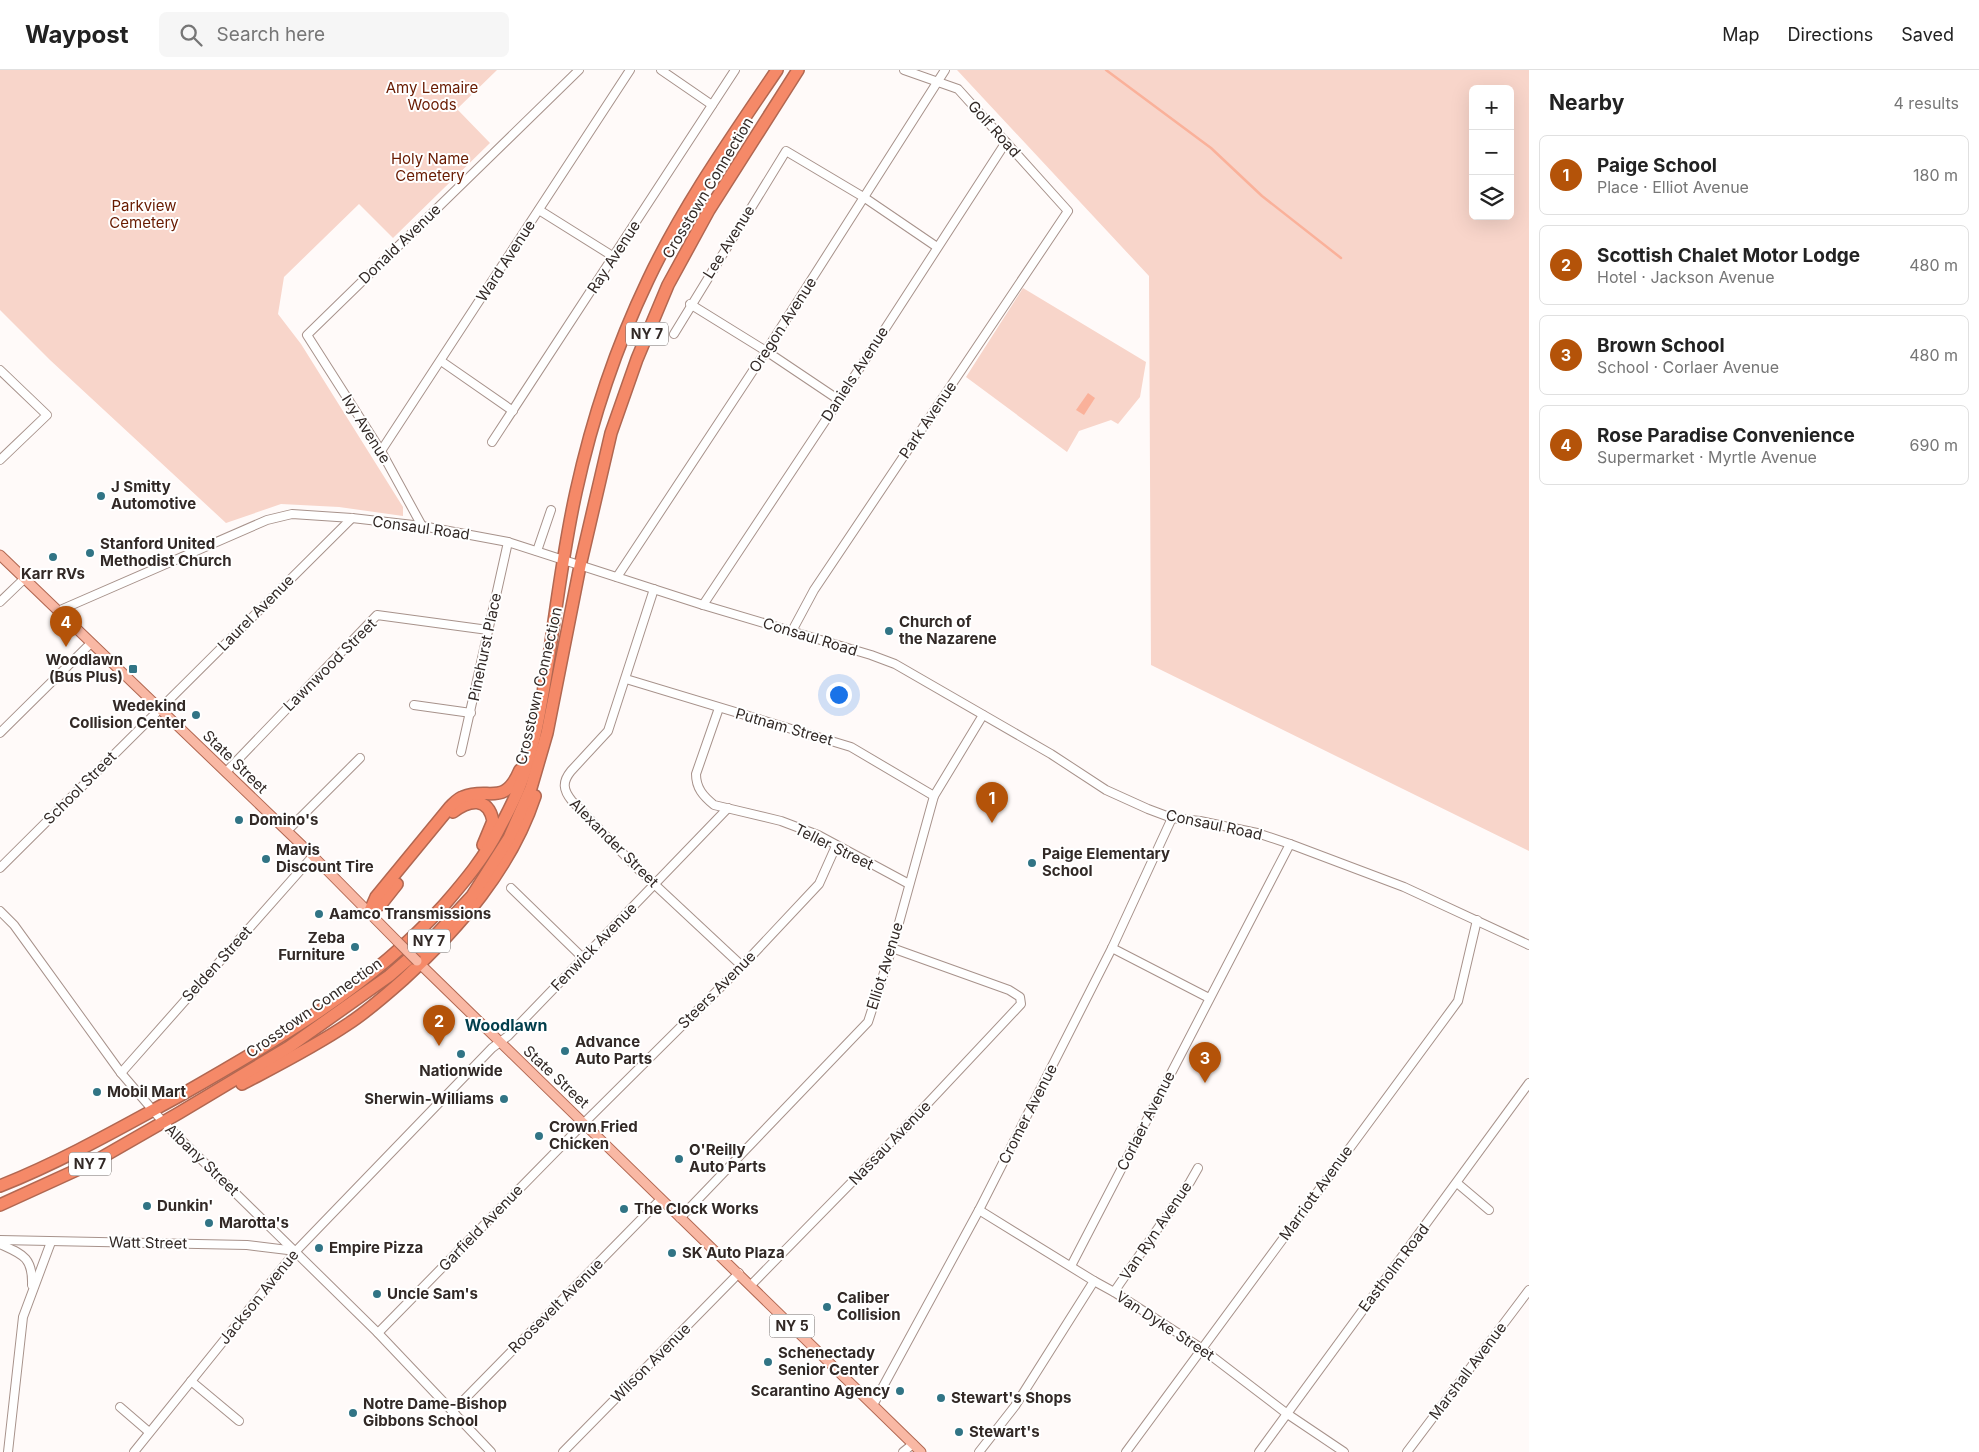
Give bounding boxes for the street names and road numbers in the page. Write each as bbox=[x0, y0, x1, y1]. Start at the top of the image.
street label: Golf Road bbox=[964, 96, 1025, 161]
street label: Crosstown Connection bbox=[658, 114, 757, 262]
street label: Donald Avenue bbox=[355, 200, 445, 288]
street label: Lee Avenue bbox=[699, 202, 759, 282]
street label: Ward Avenue bbox=[472, 216, 539, 305]
street label: Ray Avenue bbox=[583, 217, 644, 297]
street label: Oregon Avenue bbox=[745, 274, 820, 376]
road number: NY 7 bbox=[626, 322, 668, 346]
street label: Daniels Avenue bbox=[817, 323, 892, 425]
street label: Park Avenue bbox=[895, 378, 960, 462]
street label: Ivy Avenue bbox=[338, 391, 395, 467]
street label: Consaul Road bbox=[371, 511, 471, 544]
street label: Laurel Avenue bbox=[213, 570, 298, 655]
street label: Pinehurst Place bbox=[464, 591, 505, 703]
street label: Crosstown Connection bbox=[511, 605, 566, 767]
street label: Consaul Road bbox=[760, 613, 860, 660]
street label: Lawnwood Street bbox=[279, 614, 380, 715]
street label: Putnam Street bbox=[733, 704, 835, 750]
street label: State Street bbox=[199, 726, 272, 797]
street label: School Street bbox=[39, 747, 120, 828]
street label: Alexander Street bbox=[566, 794, 663, 891]
street label: Consaul Road bbox=[1164, 805, 1264, 844]
street label: Teller Street bbox=[792, 819, 877, 874]
street label: Fenwick Avenue bbox=[547, 899, 641, 995]
street label: Elliot Avenue bbox=[862, 920, 907, 1012]
street label: Selden Street bbox=[178, 922, 256, 1005]
road number: NY 7 bbox=[408, 929, 450, 952]
street label: Steers Avenue bbox=[674, 947, 760, 1033]
street label: Crosstown Connection bbox=[242, 954, 385, 1062]
street label: State Street bbox=[519, 1041, 593, 1112]
street label: Cromer Avenue bbox=[994, 1061, 1061, 1167]
street label: Corlaer Avenue bbox=[1112, 1068, 1179, 1174]
street label: Nassau Avenue bbox=[845, 1097, 935, 1189]
street label: Albany Street bbox=[161, 1120, 243, 1200]
street label: Marriott Avenue bbox=[1275, 1142, 1356, 1244]
road number: NY 7 bbox=[69, 1152, 111, 1176]
street label: Van Ryn Avenue bbox=[1116, 1178, 1196, 1284]
street label: Garfield Avenue bbox=[435, 1180, 527, 1275]
street label: Eastholm Road bbox=[1354, 1220, 1433, 1315]
street label: Watt Street bbox=[109, 1232, 187, 1253]
street label: Jackson Avenue bbox=[215, 1245, 303, 1348]
street label: Roosevelt Avenue bbox=[504, 1254, 607, 1357]
street label: Van Dyke Street bbox=[1112, 1287, 1218, 1365]
road number: NY 5 bbox=[770, 1314, 814, 1338]
street label: Marshall Avenue bbox=[1425, 1318, 1510, 1423]
street label: Wilson Avenue bbox=[607, 1319, 694, 1406]

